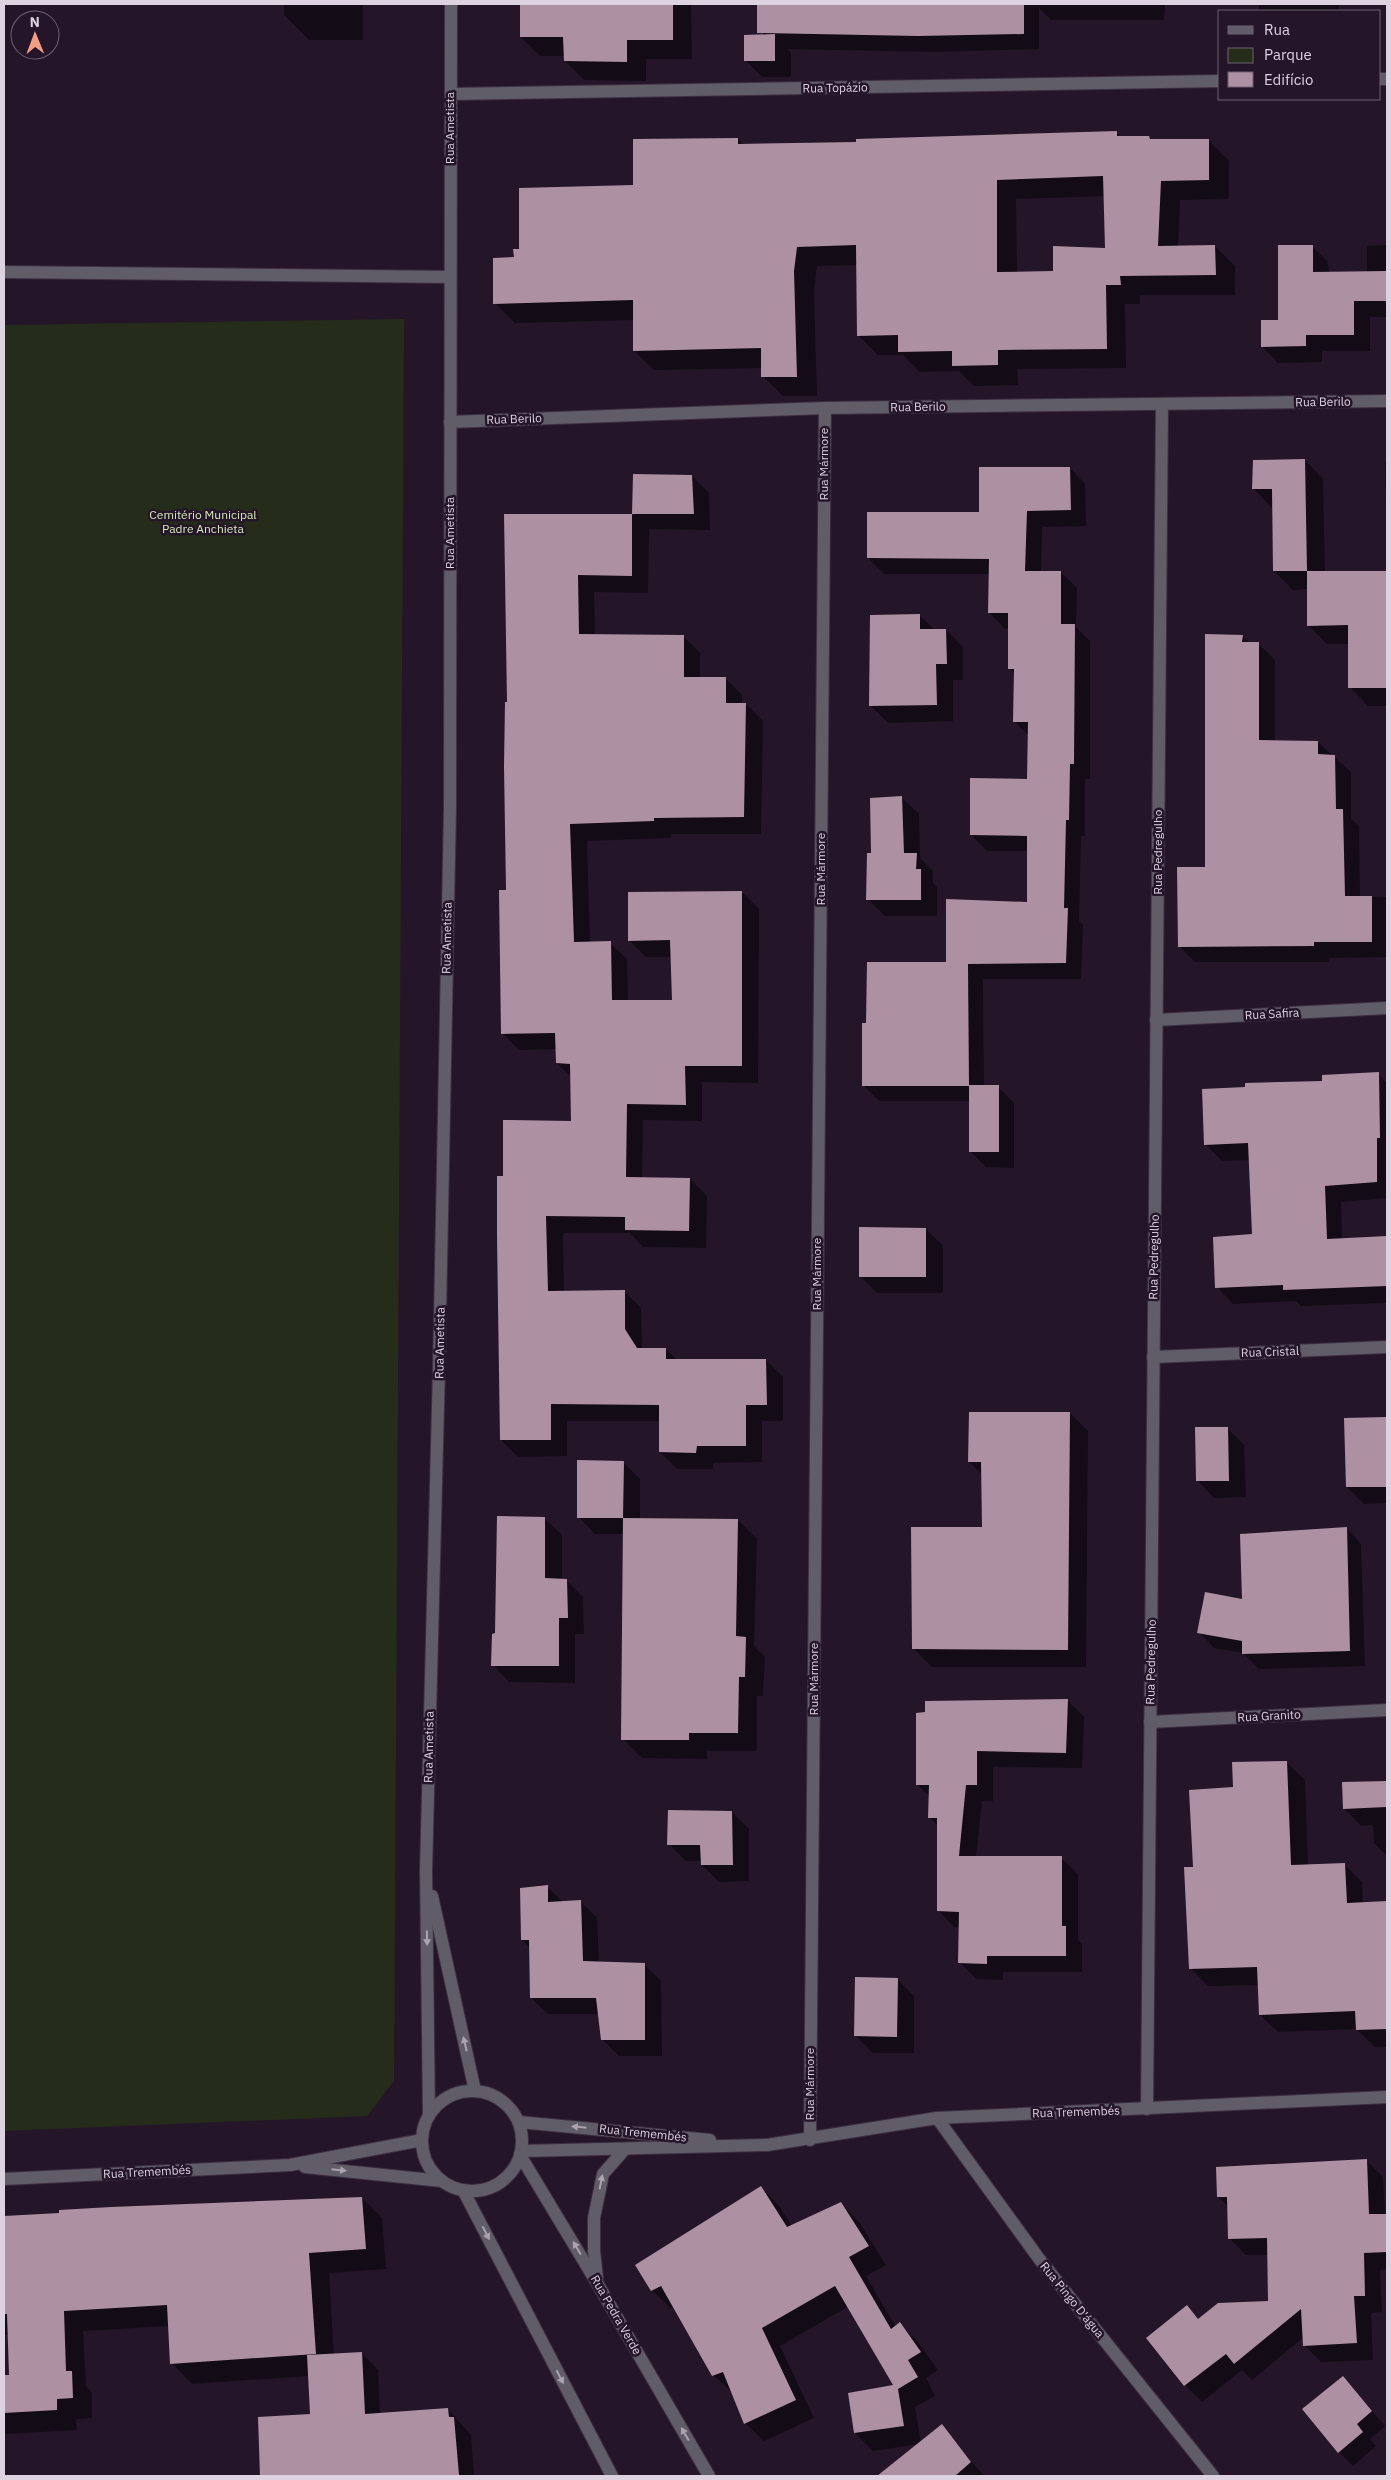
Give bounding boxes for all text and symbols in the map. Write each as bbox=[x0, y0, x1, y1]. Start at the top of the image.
north arrow bbox=[10, 10, 60, 60]
legend bbox=[1218, 10, 1381, 100]
text: N bbox=[30, 13, 40, 31]
text: Rua bbox=[1264, 20, 1290, 39]
text: Parque bbox=[1264, 45, 1312, 64]
text: Edifício bbox=[1264, 70, 1313, 89]
street label: Rua Topázio bbox=[802, 79, 868, 96]
street label: Rua Ametista bbox=[442, 91, 457, 164]
street label: Rua Berilo bbox=[1295, 394, 1351, 409]
street label: Rua Berilo bbox=[890, 399, 946, 414]
street label: Rua Berilo bbox=[486, 410, 542, 427]
street label: Rua Mármore bbox=[816, 427, 831, 500]
street label: Rua Ametista bbox=[442, 496, 457, 569]
park label: Cemitério Municipal Padre Anchieta bbox=[149, 507, 257, 536]
street label: Rua Pedregulho bbox=[1150, 809, 1165, 895]
street label: Rua Mármore bbox=[813, 832, 828, 905]
street label: Rua Ametista bbox=[438, 901, 455, 974]
street label: Rua Safira bbox=[1244, 1005, 1300, 1022]
street label: Rua Pedregulho bbox=[1145, 1214, 1162, 1300]
street label: Rua Mármore bbox=[809, 1237, 824, 1310]
street label: Rua Ametista bbox=[431, 1306, 448, 1379]
street label: Rua Cristal bbox=[1241, 1343, 1299, 1360]
street label: Rua Pedregulho bbox=[1142, 1619, 1159, 1705]
street label: Rua Mármore bbox=[806, 1642, 821, 1715]
street label: Rua Granito bbox=[1237, 1706, 1301, 1725]
street label: Rua Ametista bbox=[420, 1710, 437, 1783]
one-way arrow bbox=[423, 1930, 431, 1946]
one-way arrow bbox=[461, 2036, 469, 2051]
street label: Rua Mármore bbox=[802, 2047, 817, 2120]
street label: Rua Tremembés bbox=[1032, 2102, 1120, 2121]
street label: Rua Tremembés bbox=[599, 2120, 688, 2145]
one-way arrow bbox=[571, 2123, 587, 2131]
street label: Rua Tremembés bbox=[103, 2162, 191, 2181]
one-way arrow bbox=[331, 2166, 347, 2174]
one-way arrow bbox=[597, 2175, 605, 2190]
one-way arrow bbox=[482, 2226, 490, 2240]
one-way arrow bbox=[572, 2242, 581, 2255]
street label: Rua Pingo D'água bbox=[1037, 2259, 1108, 2341]
street label: Rua Pedra Verde bbox=[588, 2272, 645, 2358]
one-way arrow bbox=[556, 2370, 564, 2385]
one-way arrow bbox=[680, 2427, 689, 2441]

